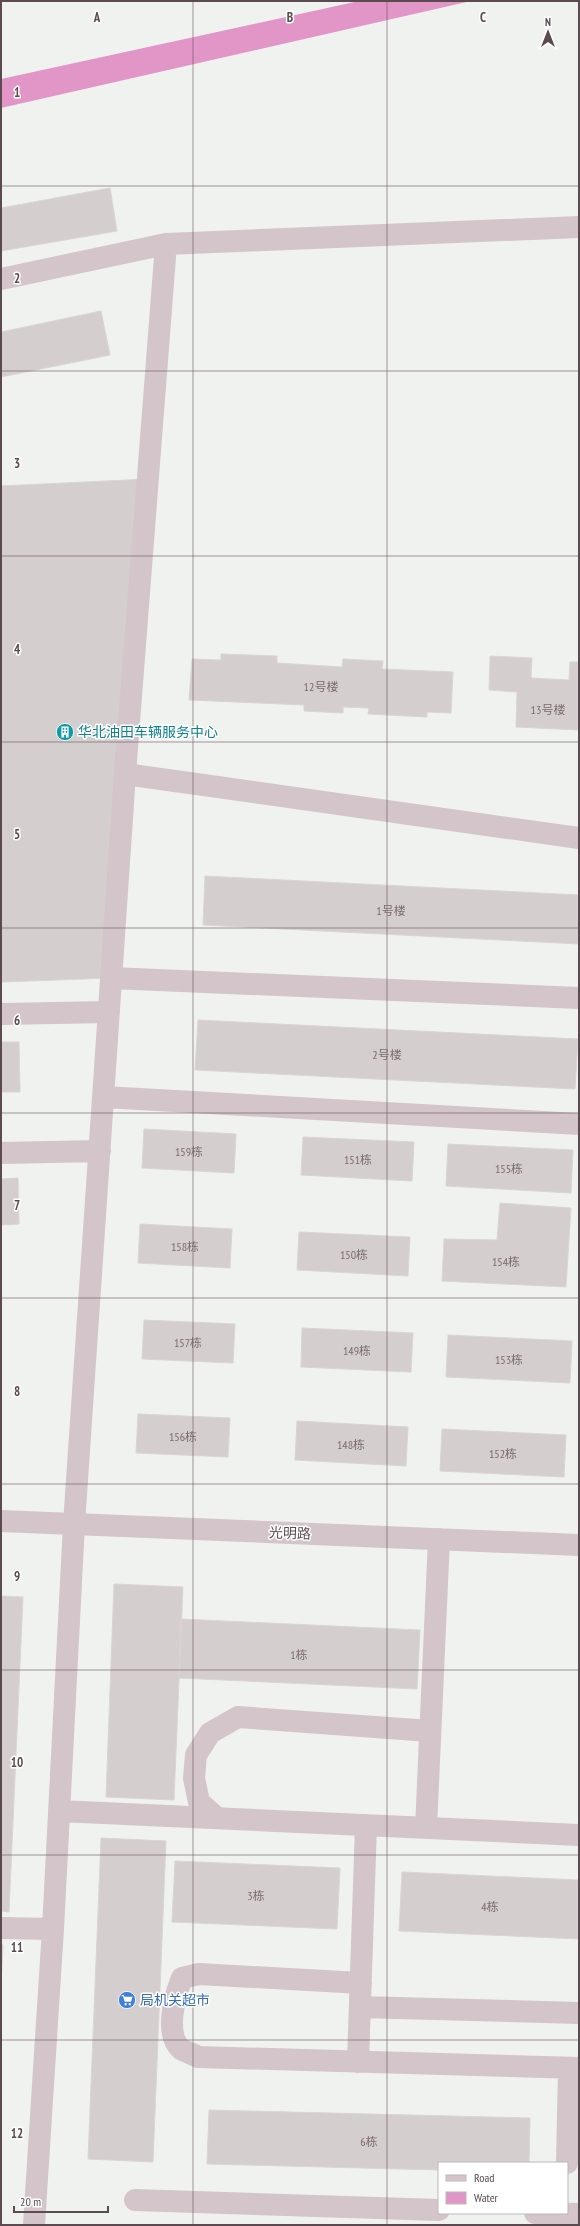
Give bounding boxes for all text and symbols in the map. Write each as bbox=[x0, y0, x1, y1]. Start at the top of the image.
text: A bbox=[93, 9, 101, 26]
text: B bbox=[287, 9, 293, 26]
text: C bbox=[480, 9, 486, 26]
north arrow bbox=[528, 12, 568, 52]
text: N bbox=[545, 15, 551, 29]
text: 1 bbox=[14, 84, 20, 101]
text: 2 bbox=[14, 270, 20, 287]
text: 3 bbox=[14, 455, 20, 472]
text: 4 bbox=[14, 641, 21, 658]
house number: 12号楼 bbox=[304, 679, 338, 694]
house number: 13号楼 bbox=[531, 702, 565, 717]
building icon: 华北油田车辆服务中心 bbox=[55, 722, 75, 742]
place label: 华北油田车辆服务中心 bbox=[78, 723, 218, 741]
text: 5 bbox=[14, 826, 20, 843]
house number: 1号楼 bbox=[376, 903, 406, 918]
text: 6 bbox=[14, 1012, 20, 1029]
house number: 2号楼 bbox=[372, 1047, 402, 1062]
house number: 159栋 bbox=[175, 1144, 203, 1159]
house number: 151栋 bbox=[344, 1152, 372, 1167]
house number: 155栋 bbox=[495, 1161, 523, 1176]
text: 7 bbox=[14, 1197, 20, 1214]
house number: 158栋 bbox=[171, 1239, 199, 1254]
house number: 150栋 bbox=[340, 1247, 368, 1262]
house number: 154栋 bbox=[492, 1254, 520, 1269]
house number: 157栋 bbox=[174, 1335, 202, 1350]
house number: 149栋 bbox=[343, 1343, 371, 1358]
house number: 153栋 bbox=[495, 1352, 523, 1367]
text: 8 bbox=[14, 1383, 20, 1400]
house number: 156栋 bbox=[169, 1429, 197, 1444]
house number: 148栋 bbox=[337, 1437, 365, 1452]
house number: 152栋 bbox=[489, 1446, 517, 1461]
street label: 光明路 bbox=[269, 1523, 311, 1543]
text: 9 bbox=[14, 1568, 20, 1585]
house number: 1栋 bbox=[290, 1647, 308, 1662]
text: 10 bbox=[11, 1754, 23, 1771]
house number: 3栋 bbox=[247, 1888, 265, 1903]
house number: 4栋 bbox=[481, 1899, 499, 1914]
text: 11 bbox=[11, 1939, 23, 1956]
supermarket icon: 局机关超市 bbox=[117, 1990, 137, 2010]
place label: 局机关超市 bbox=[140, 1991, 210, 2009]
text: 12 bbox=[11, 2125, 23, 2142]
house number: 6栋 bbox=[360, 2134, 378, 2149]
legend bbox=[438, 2162, 568, 2214]
text: Road bbox=[474, 2170, 494, 2185]
scale bar bbox=[14, 2188, 108, 2214]
text: Water bbox=[474, 2190, 499, 2205]
text: 20 m bbox=[20, 2194, 41, 2209]

